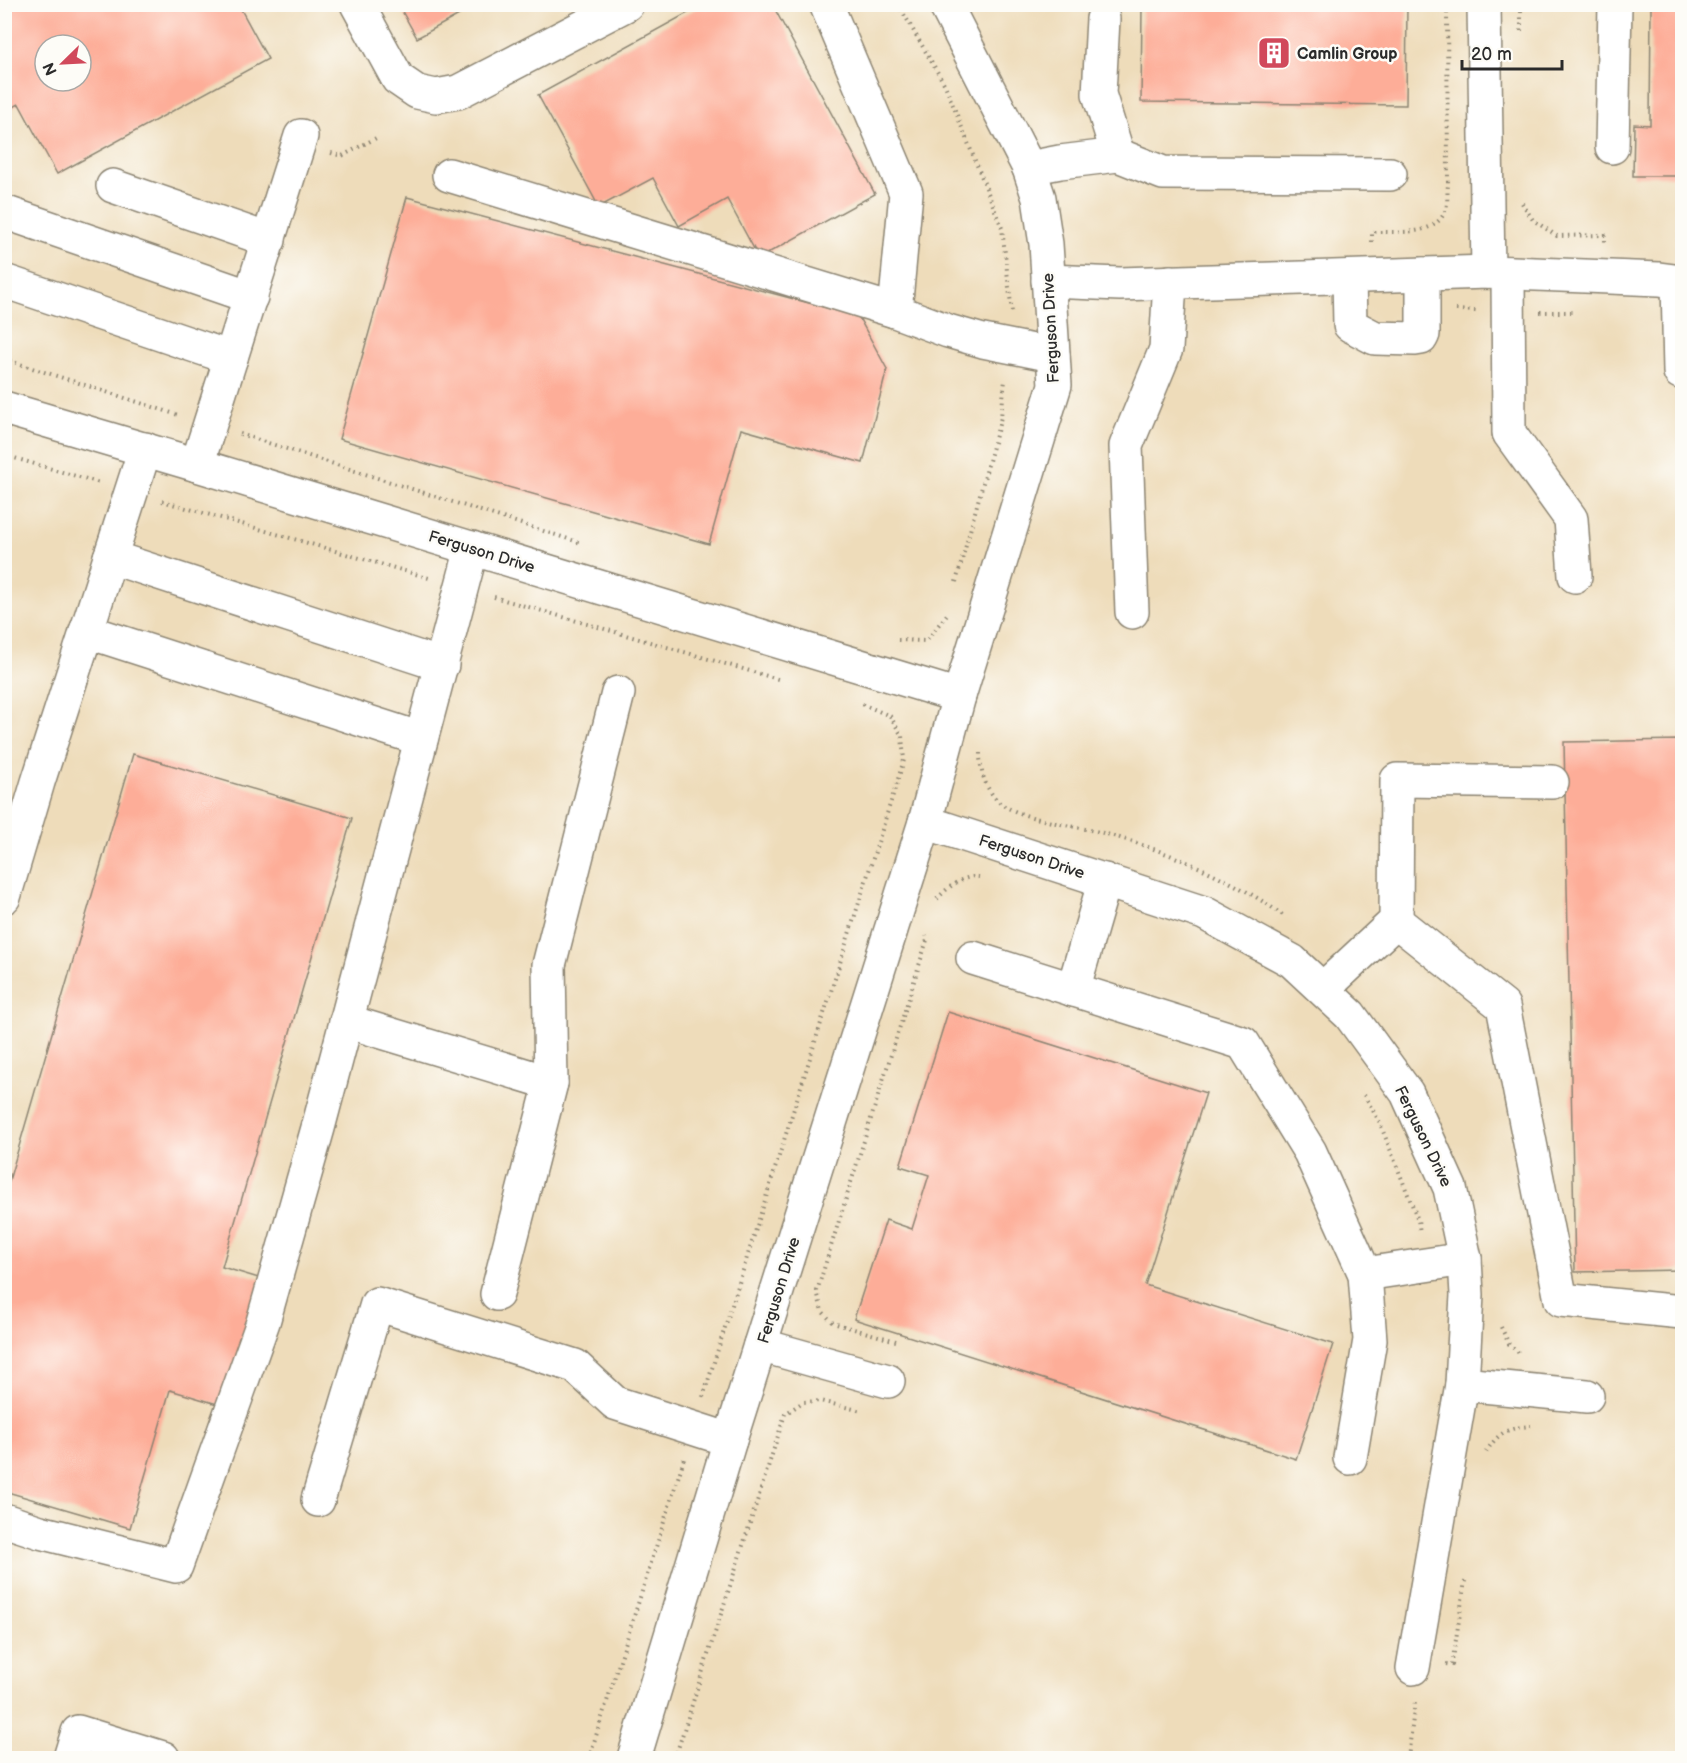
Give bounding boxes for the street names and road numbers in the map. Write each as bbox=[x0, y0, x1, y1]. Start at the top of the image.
street label: Ferguson Drive bbox=[1039, 272, 1064, 383]
street label: Ferguson Drive bbox=[426, 527, 537, 578]
street label: Ferguson Drive bbox=[976, 831, 1087, 884]
street label: Ferguson Drive bbox=[1390, 1083, 1456, 1191]
street label: Ferguson Drive bbox=[754, 1235, 805, 1346]

